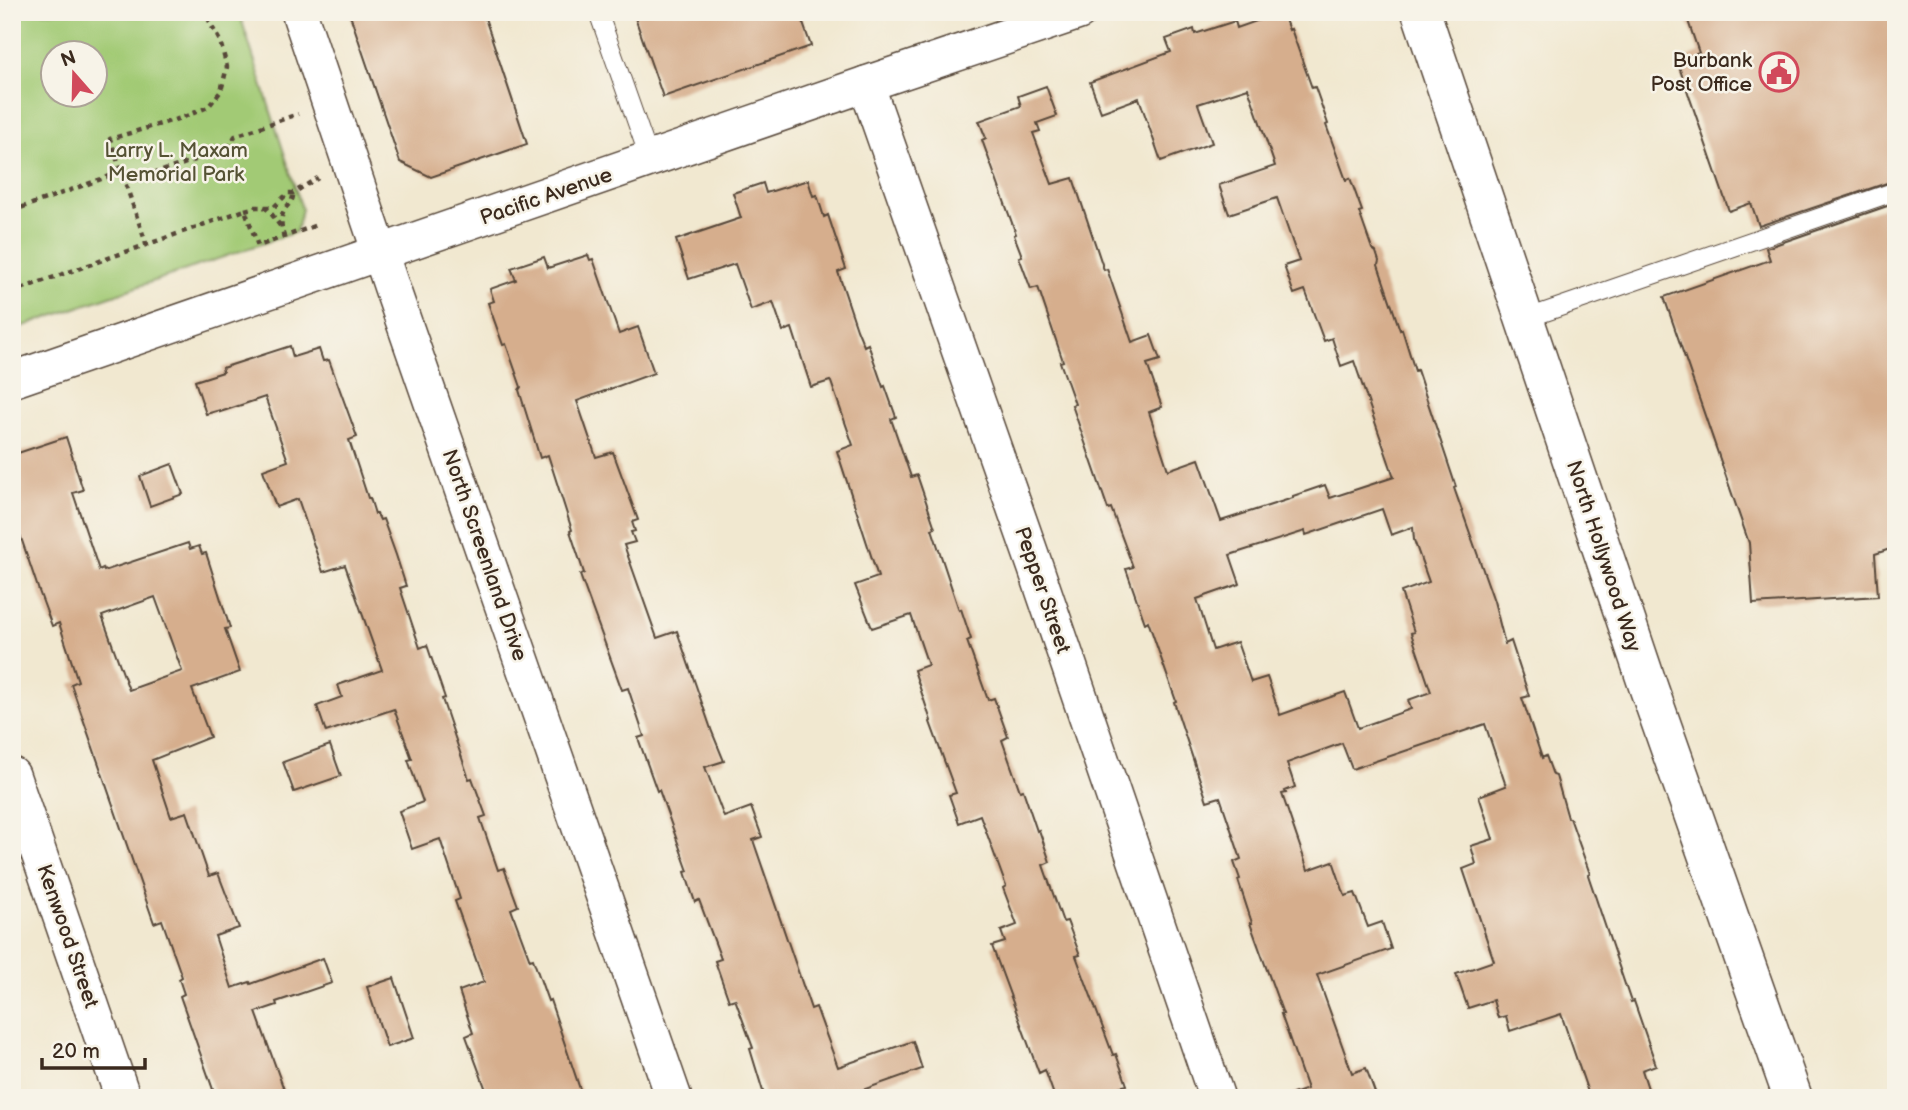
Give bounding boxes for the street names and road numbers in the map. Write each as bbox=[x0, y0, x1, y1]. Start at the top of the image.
street label: Pacific Avenue bbox=[477, 162, 615, 231]
street label: North Screenland Drive bbox=[437, 446, 532, 664]
street label: North Hollywood Way bbox=[1561, 457, 1646, 655]
street label: Pepper Street bbox=[1009, 524, 1076, 657]
street label: Kenwood Street bbox=[31, 861, 104, 1012]

